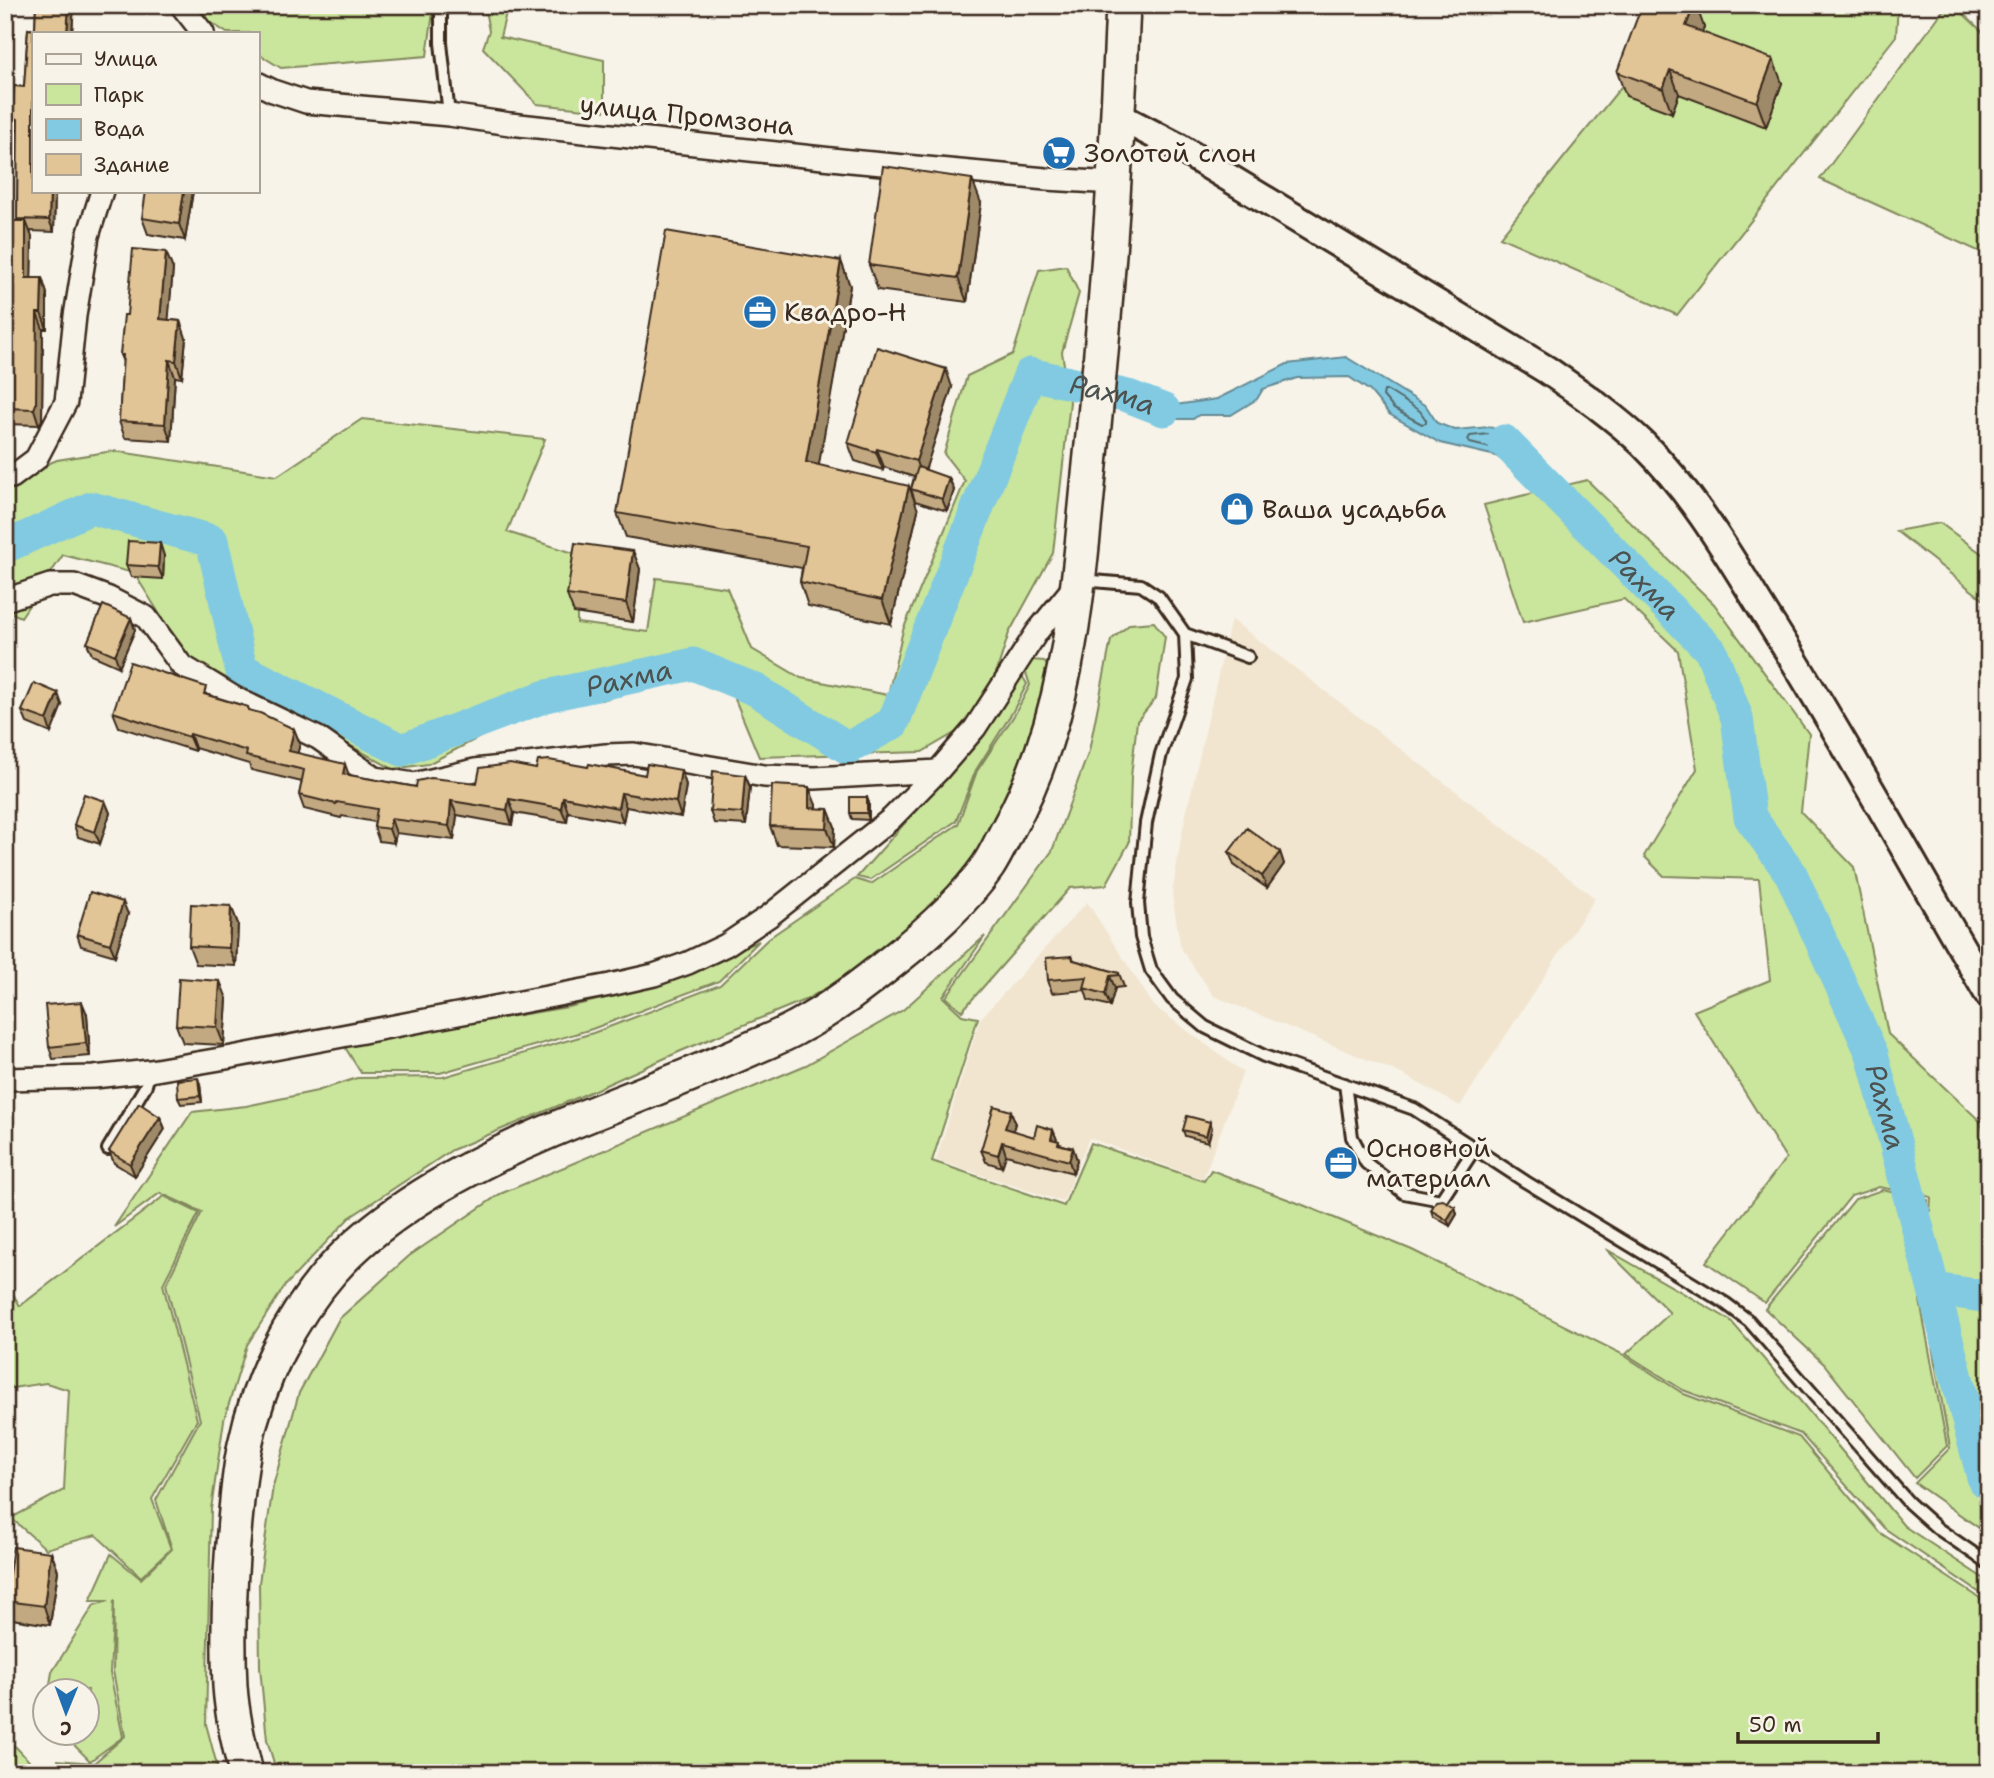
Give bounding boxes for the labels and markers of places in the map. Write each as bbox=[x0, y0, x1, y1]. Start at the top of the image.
supermarket icon: Золотой слон bbox=[1040, 134, 1078, 172]
place label: Золотой слон bbox=[1084, 135, 1256, 170]
office icon: Квадро-Н bbox=[741, 293, 779, 331]
place label: Квадро-Н bbox=[784, 294, 907, 329]
shop icon: Ваша усадьба bbox=[1218, 490, 1256, 528]
place label: Ваша усадьба bbox=[1262, 491, 1446, 526]
place label: Основной материал bbox=[1366, 1130, 1491, 1195]
office icon: Основной материал bbox=[1322, 1144, 1360, 1182]

